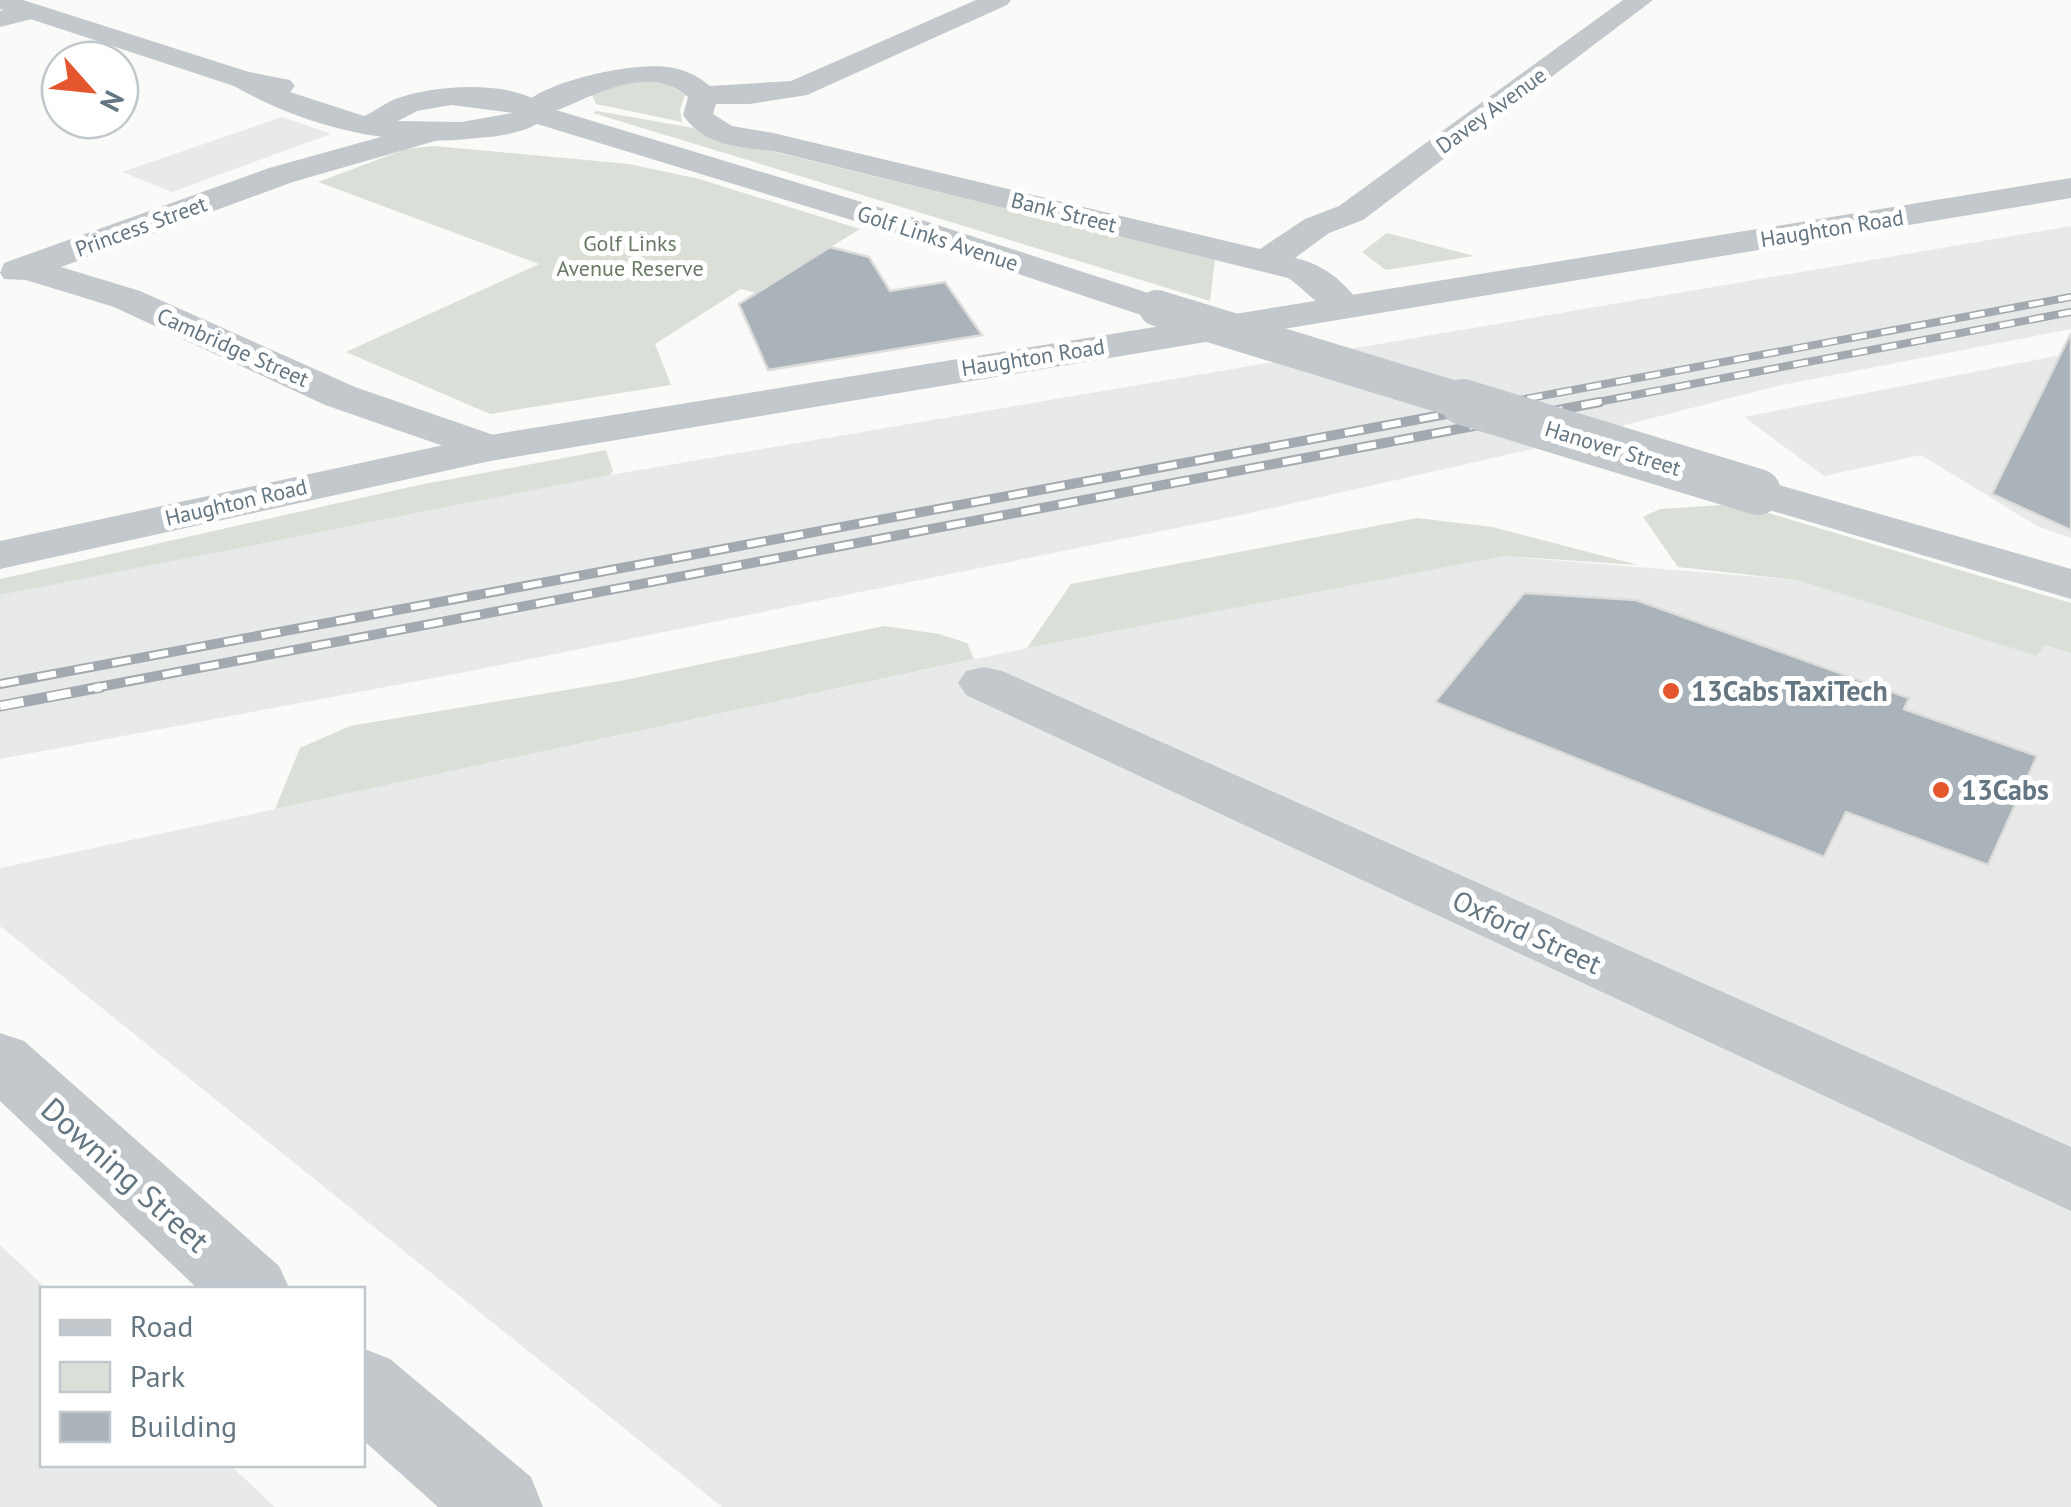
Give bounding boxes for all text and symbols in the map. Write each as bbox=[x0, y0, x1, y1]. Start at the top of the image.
north arrow bbox=[40, 40, 140, 140]
street label: Davey Avenue bbox=[1430, 61, 1552, 159]
text: N bbox=[92, 85, 133, 118]
street label: Bank Street bbox=[1008, 185, 1120, 239]
street label: Princess Street bbox=[71, 189, 211, 263]
street label: Golf Links Avenue bbox=[854, 199, 1022, 277]
street label: Haughton Road bbox=[1758, 203, 1906, 253]
park label: Golf Links Avenue Reserve bbox=[556, 229, 704, 282]
street label: Cambridge Street bbox=[153, 301, 314, 393]
street label: Haughton Road bbox=[959, 332, 1107, 382]
street label: Hanover Street bbox=[1542, 414, 1685, 482]
street label: Haughton Road bbox=[162, 472, 310, 532]
place label: 13Cabs TaxiTech bbox=[1691, 672, 1888, 709]
marker: 13Cabs TaxiTech bbox=[1660, 680, 1682, 702]
place label: 13Cabs bbox=[1961, 771, 2049, 808]
marker: 13Cabs bbox=[1930, 779, 1952, 801]
street label: Oxford Street bbox=[1447, 881, 1608, 982]
street label: Downing Street bbox=[33, 1088, 219, 1261]
legend bbox=[40, 1287, 365, 1467]
text: Road bbox=[130, 1306, 194, 1345]
text: Park bbox=[130, 1356, 186, 1395]
text: Building bbox=[130, 1406, 237, 1445]

